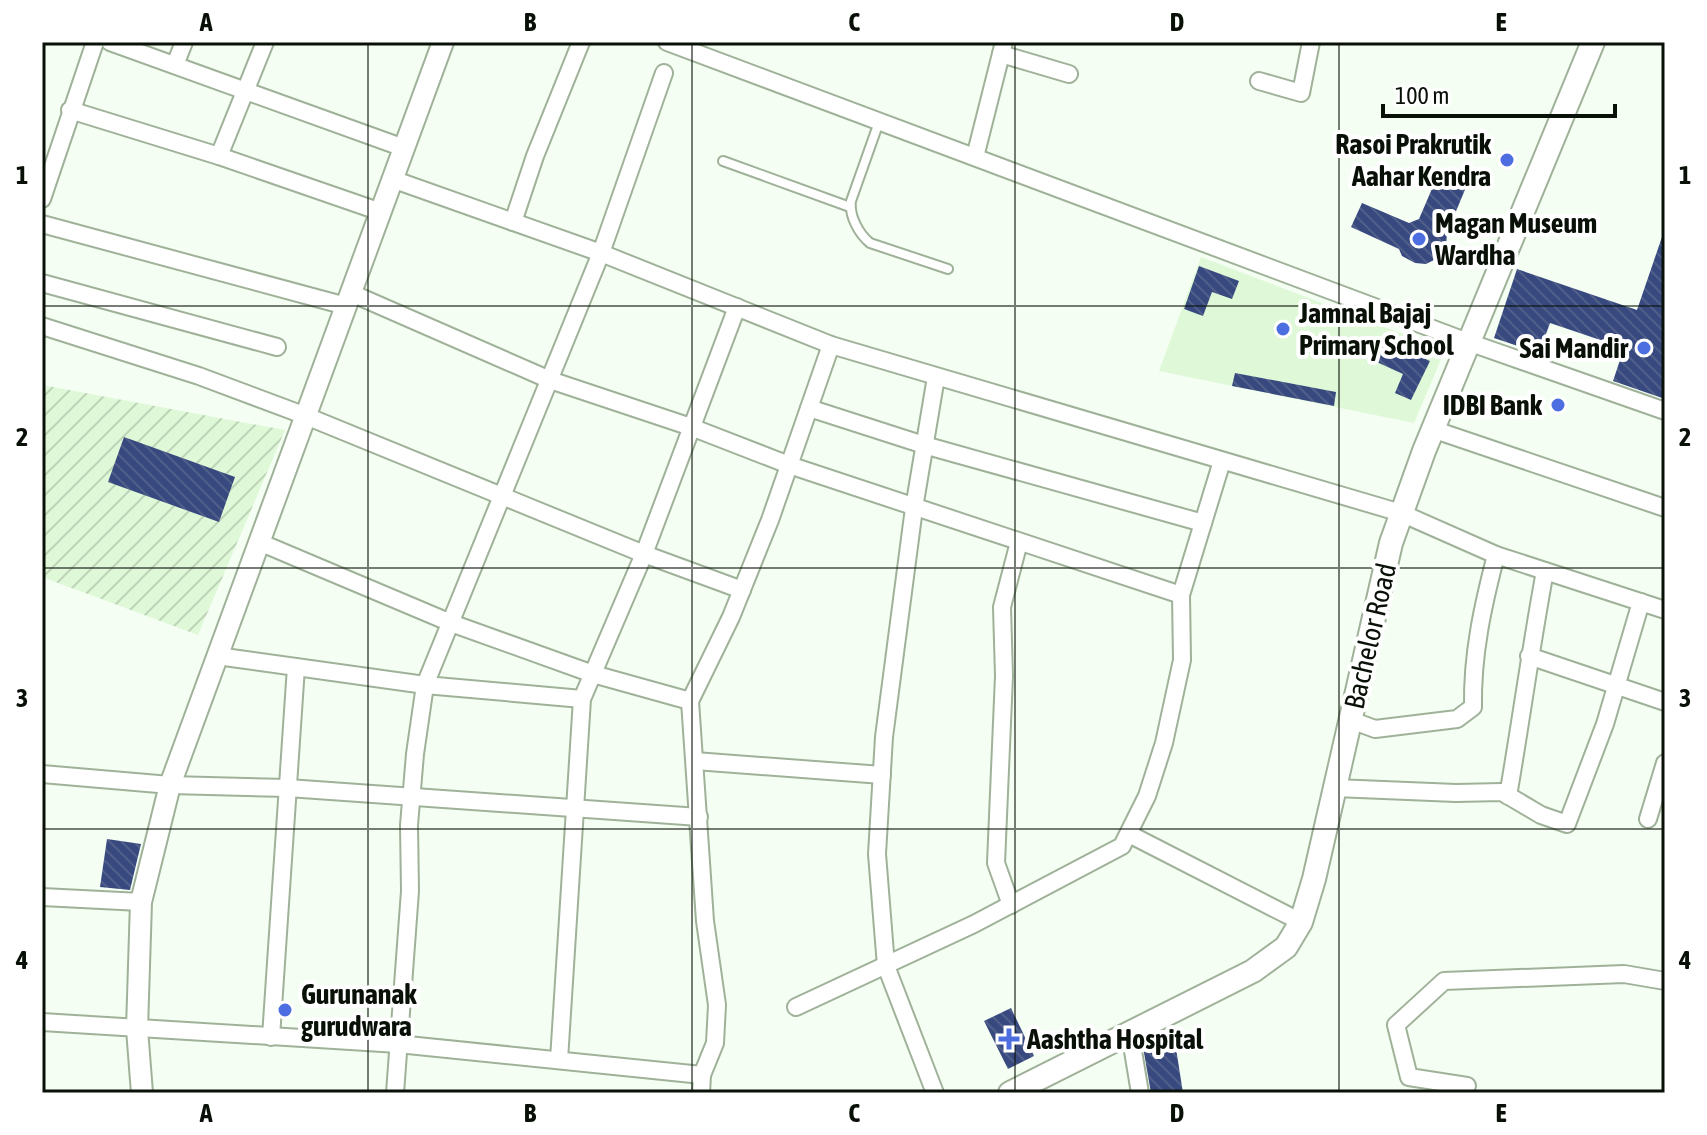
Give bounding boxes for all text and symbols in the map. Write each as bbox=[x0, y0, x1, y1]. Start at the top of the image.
text: A bbox=[199, 7, 213, 37]
text: B bbox=[524, 7, 537, 37]
text: C bbox=[848, 7, 860, 37]
text: D bbox=[1170, 7, 1184, 37]
text: E bbox=[1495, 7, 1507, 37]
scale bar bbox=[1383, 68, 1615, 118]
text: 100 m bbox=[1395, 82, 1449, 109]
place label: Rasoi Prakrutik Aahar Kendra bbox=[1335, 128, 1492, 192]
marker: Rasoi Prakrutik Aahar Kendra bbox=[1498, 151, 1516, 169]
text: 1 bbox=[16, 160, 28, 190]
text: 1 bbox=[1679, 160, 1691, 190]
place label: Magan Museum Wardha bbox=[1434, 207, 1597, 271]
marker: Magan Museum Wardha bbox=[1410, 230, 1428, 248]
place label: Jamnal Bajaj Primary School bbox=[1298, 297, 1454, 361]
marker: Jamnal Bajaj Primary School bbox=[1274, 320, 1292, 338]
place label: Sai Mandir bbox=[1520, 332, 1629, 364]
marker: Sai Mandir bbox=[1635, 339, 1653, 357]
place label: IDBI Bank bbox=[1443, 389, 1543, 421]
marker: IDBI Bank bbox=[1549, 396, 1567, 414]
text: 2 bbox=[16, 422, 28, 452]
text: 2 bbox=[1679, 422, 1691, 452]
street label: Bachelor Road bbox=[1338, 560, 1402, 712]
text: 3 bbox=[16, 683, 28, 713]
text: 3 bbox=[1679, 683, 1691, 713]
text: 4 bbox=[15, 945, 28, 975]
text: 4 bbox=[1678, 945, 1691, 975]
place label: Gurunanak gurudwara bbox=[301, 978, 417, 1042]
marker: Gurunanak gurudwara bbox=[276, 1001, 294, 1019]
place label: Aashtha Hospital bbox=[1026, 1023, 1204, 1055]
marker: Aashtha Hospital bbox=[998, 1028, 1020, 1050]
text: A bbox=[199, 1098, 213, 1128]
text: B bbox=[524, 1098, 537, 1128]
text: C bbox=[848, 1098, 860, 1128]
text: D bbox=[1170, 1098, 1184, 1128]
text: E bbox=[1495, 1098, 1507, 1128]

